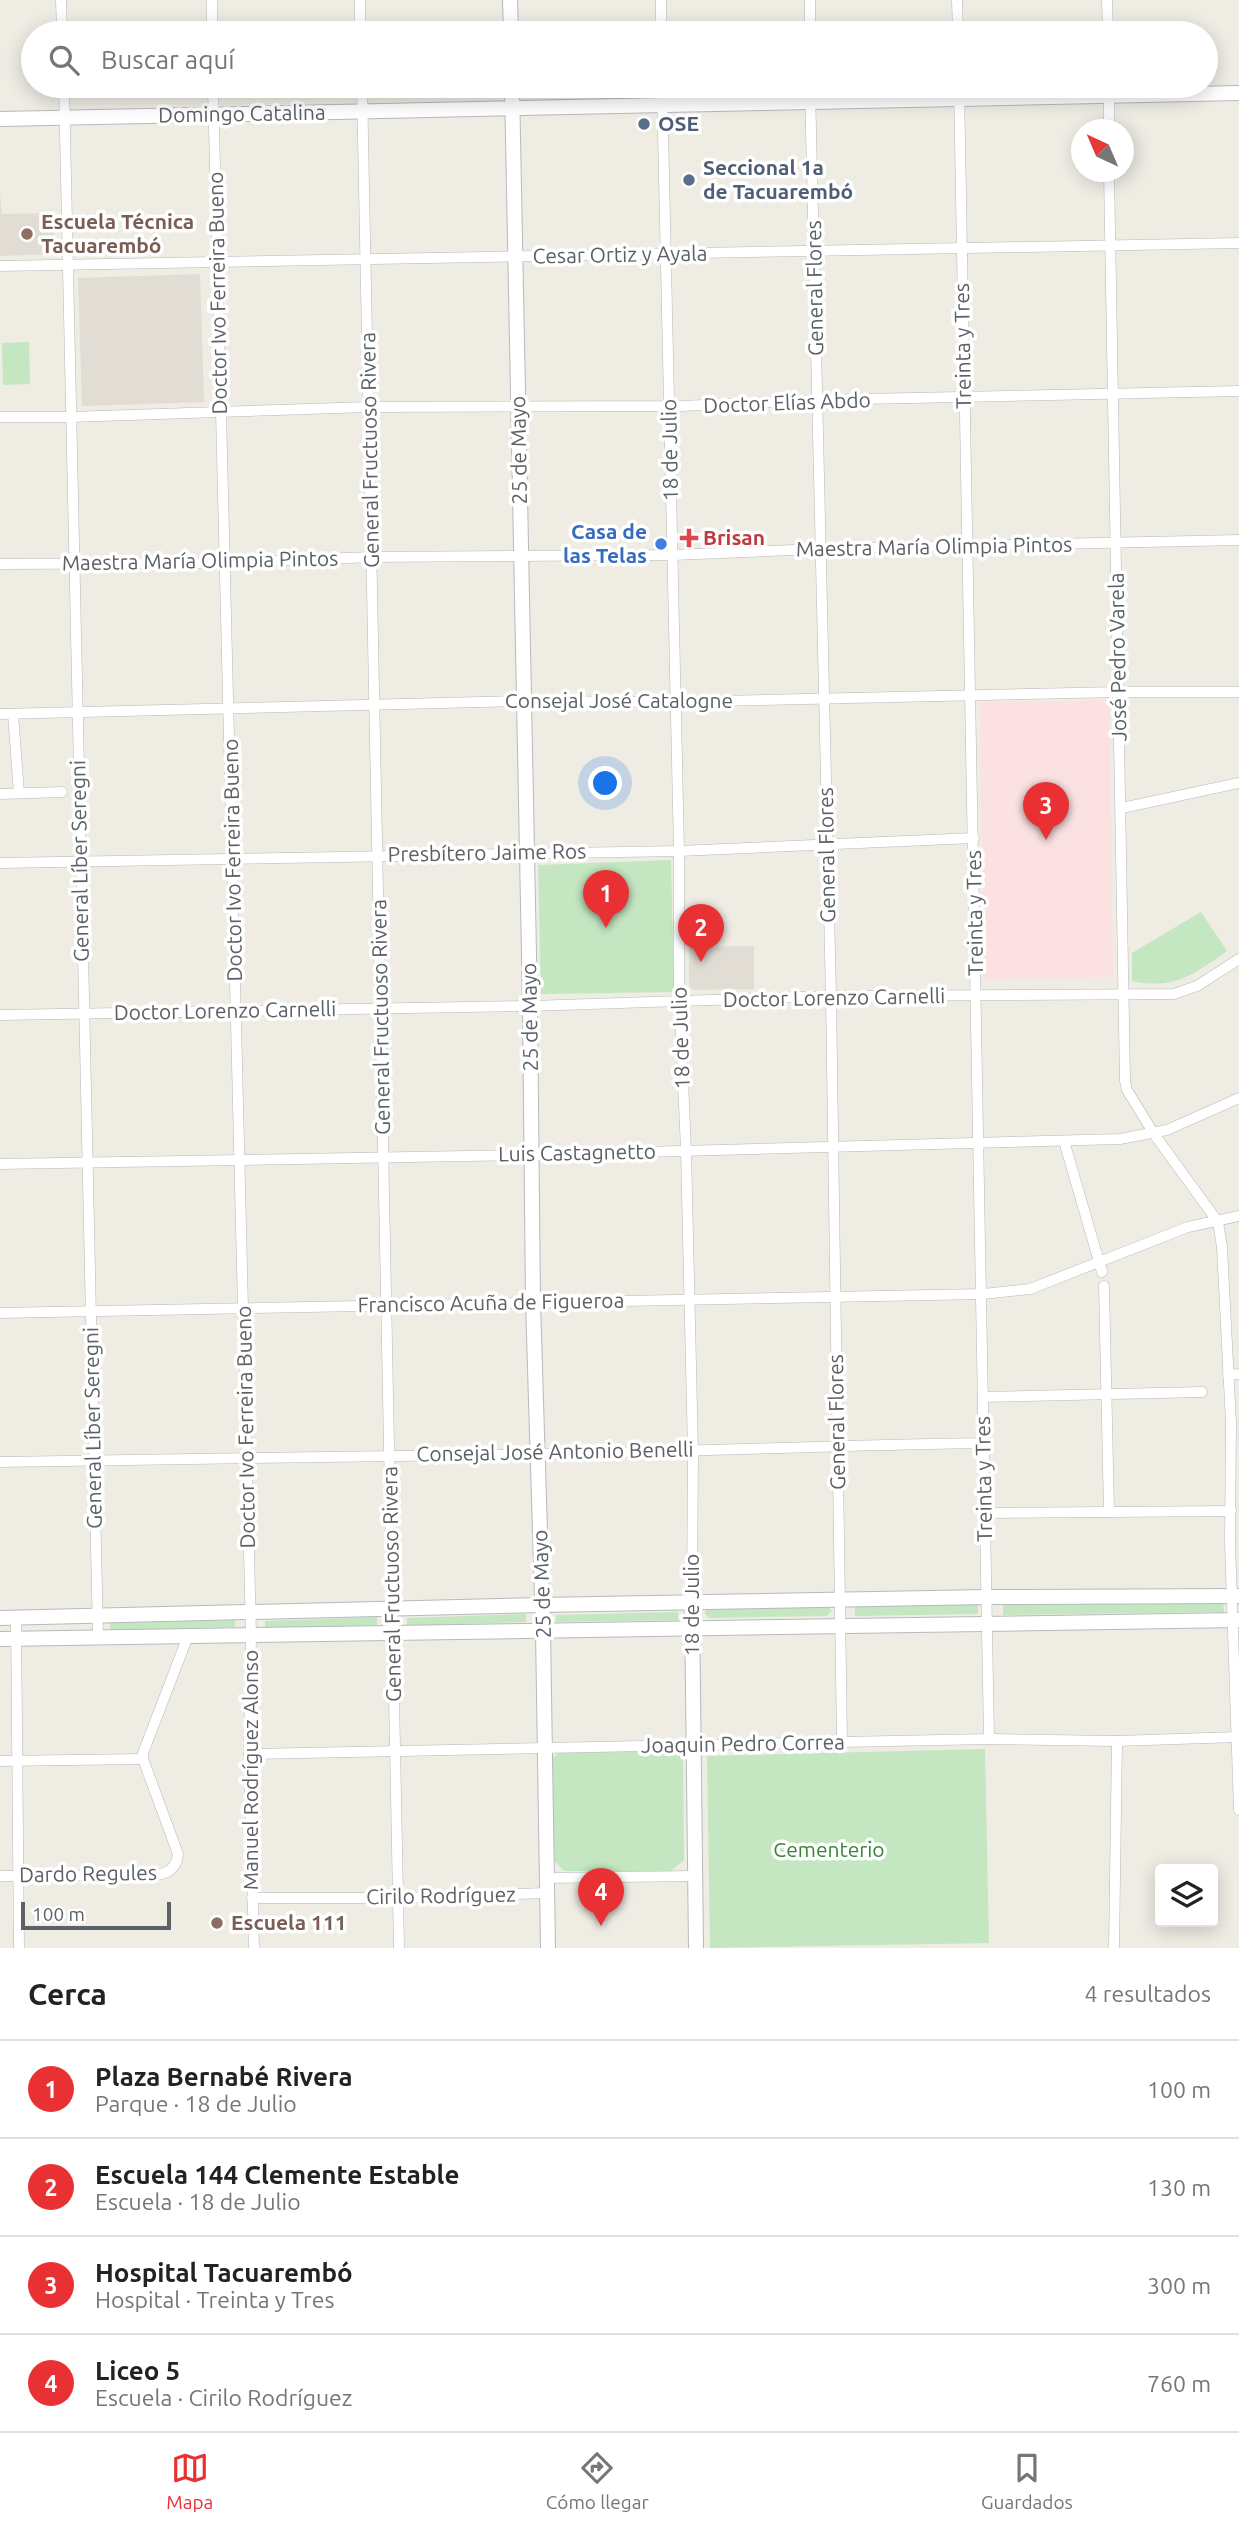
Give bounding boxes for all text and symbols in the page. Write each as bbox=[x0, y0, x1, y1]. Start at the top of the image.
search box bbox=[21, 21, 1218, 98]
icon: search bbox=[45, 41, 83, 79]
text: Buscar aquí bbox=[101, 45, 235, 74]
street label: Domingo Catalina bbox=[158, 100, 326, 126]
place label: OSE bbox=[658, 111, 699, 135]
marker: OSE bbox=[636, 116, 652, 132]
north arrow bbox=[1071, 119, 1134, 182]
place label: Seccional 1a de Tacuarembó bbox=[703, 155, 853, 203]
street label: Doctor Ivo Ferreira Bueno bbox=[203, 171, 231, 415]
marker: Seccional 1a de Tacuarembó bbox=[681, 172, 697, 188]
place label: Escuela Técnica Tacuarembó bbox=[41, 209, 194, 257]
street label: General Flores bbox=[801, 220, 827, 356]
marker: Escuela Técnica Tacuarembó bbox=[19, 226, 35, 242]
street label: Cesar Ortiz y Ayala bbox=[532, 240, 708, 268]
street label: Treinta y Tres bbox=[949, 283, 975, 409]
street label: General Fructuoso Rivera bbox=[355, 332, 383, 568]
street label: Doctor Elías Abdo bbox=[703, 387, 871, 417]
street label: 25 de Mayo bbox=[505, 396, 531, 505]
street label: 18 de Julio bbox=[656, 399, 682, 501]
place label: Casa de las Telas bbox=[563, 519, 647, 567]
place label: Brisan bbox=[703, 525, 765, 549]
marker: Brisan bbox=[681, 530, 697, 546]
street label: Maestra María Olimpia Pintos bbox=[796, 532, 1072, 560]
marker: Casa de las Telas bbox=[653, 536, 669, 552]
street label: Maestra María Olimpia Pintos bbox=[62, 546, 338, 574]
street label: José Pedro Varela bbox=[1104, 572, 1130, 742]
street label: Consejal José Catalogne bbox=[505, 688, 733, 712]
street label: Doctor Ivo Ferreira Bueno bbox=[218, 738, 246, 982]
street label: General Líber Seregni bbox=[65, 760, 93, 962]
your location bbox=[588, 766, 622, 800]
pin: 3 bbox=[1023, 782, 1069, 840]
street label: General Flores bbox=[813, 787, 839, 923]
street label: Presbítero Jaime Ros bbox=[387, 838, 586, 866]
street label: Treinta y Tres bbox=[961, 850, 987, 976]
pin: 1 bbox=[583, 870, 629, 928]
street label: General Fructuoso Rivera bbox=[366, 899, 394, 1135]
pin: 2 bbox=[678, 904, 724, 962]
street label: 25 de Mayo bbox=[516, 963, 542, 1072]
street label: Doctor Lorenzo Carnelli bbox=[723, 983, 945, 1011]
street label: 18 de Julio bbox=[666, 986, 694, 1090]
street label: Doctor Lorenzo Carnelli bbox=[114, 996, 336, 1024]
street label: Luis Castagnetto bbox=[498, 1139, 656, 1165]
street label: Francisco Acuña de Figueroa bbox=[357, 1288, 625, 1316]
street label: Doctor Ivo Ferreira Bueno bbox=[231, 1305, 259, 1549]
street label: General Líber Seregni bbox=[78, 1327, 106, 1529]
street label: General Flores bbox=[823, 1354, 849, 1490]
street label: Treinta y Tres bbox=[970, 1416, 996, 1542]
street label: Consejal José Antonio Benelli bbox=[416, 1437, 694, 1465]
street label: General Fructuoso Rivera bbox=[377, 1466, 405, 1702]
street label: 25 de Mayo bbox=[527, 1529, 555, 1639]
street label: 18 de Julio bbox=[679, 1554, 703, 1656]
street label: Manuel Rodríguez Alonso bbox=[238, 1650, 262, 1890]
street label: Joaquin Pedro Correa bbox=[641, 1729, 845, 1757]
park label: Cementerio bbox=[773, 1837, 885, 1861]
street label: Dardo Regules bbox=[19, 1860, 157, 1886]
map controls bbox=[1155, 1864, 1218, 1927]
button: layers bbox=[1155, 1864, 1218, 1927]
pin: 4 bbox=[578, 1868, 624, 1926]
street label: Cirilo Rodríguez bbox=[366, 1882, 516, 1908]
scale bar bbox=[21, 1899, 172, 1931]
text: 100 m bbox=[32, 1903, 85, 1925]
place label: Escuela 111 bbox=[231, 1910, 347, 1934]
marker: Escuela 111 bbox=[209, 1915, 225, 1931]
text: Cerca bbox=[28, 1977, 107, 2011]
text: 4 resultados bbox=[1085, 1981, 1211, 2006]
text: Plaza Bernabé Rivera bbox=[95, 2062, 353, 2091]
text: 1 bbox=[45, 2077, 57, 2102]
text: 100 m bbox=[1147, 2077, 1211, 2102]
text: Parque · 18 de Julio bbox=[95, 2091, 297, 2116]
text: Escuela 144 Clemente Estable bbox=[95, 2160, 459, 2189]
text: 2 bbox=[45, 2175, 57, 2200]
text: 130 m bbox=[1147, 2175, 1211, 2200]
text: Escuela · 18 de Julio bbox=[95, 2189, 301, 2214]
text: Hospital Tacuarembó bbox=[95, 2258, 353, 2287]
text: 3 bbox=[45, 2273, 57, 2298]
text: 300 m bbox=[1147, 2273, 1211, 2298]
text: Hospital · Treinta y Tres bbox=[95, 2287, 334, 2312]
text: Liceo 5 bbox=[95, 2356, 180, 2385]
text: 4 bbox=[45, 2371, 57, 2396]
text: 760 m bbox=[1147, 2371, 1211, 2396]
text: Escuela · Cirilo Rodríguez bbox=[95, 2385, 352, 2410]
tab: Mapa bbox=[166, 2449, 213, 2513]
tab: Cómo llegar bbox=[546, 2449, 649, 2513]
tab: Guardados bbox=[981, 2449, 1073, 2513]

